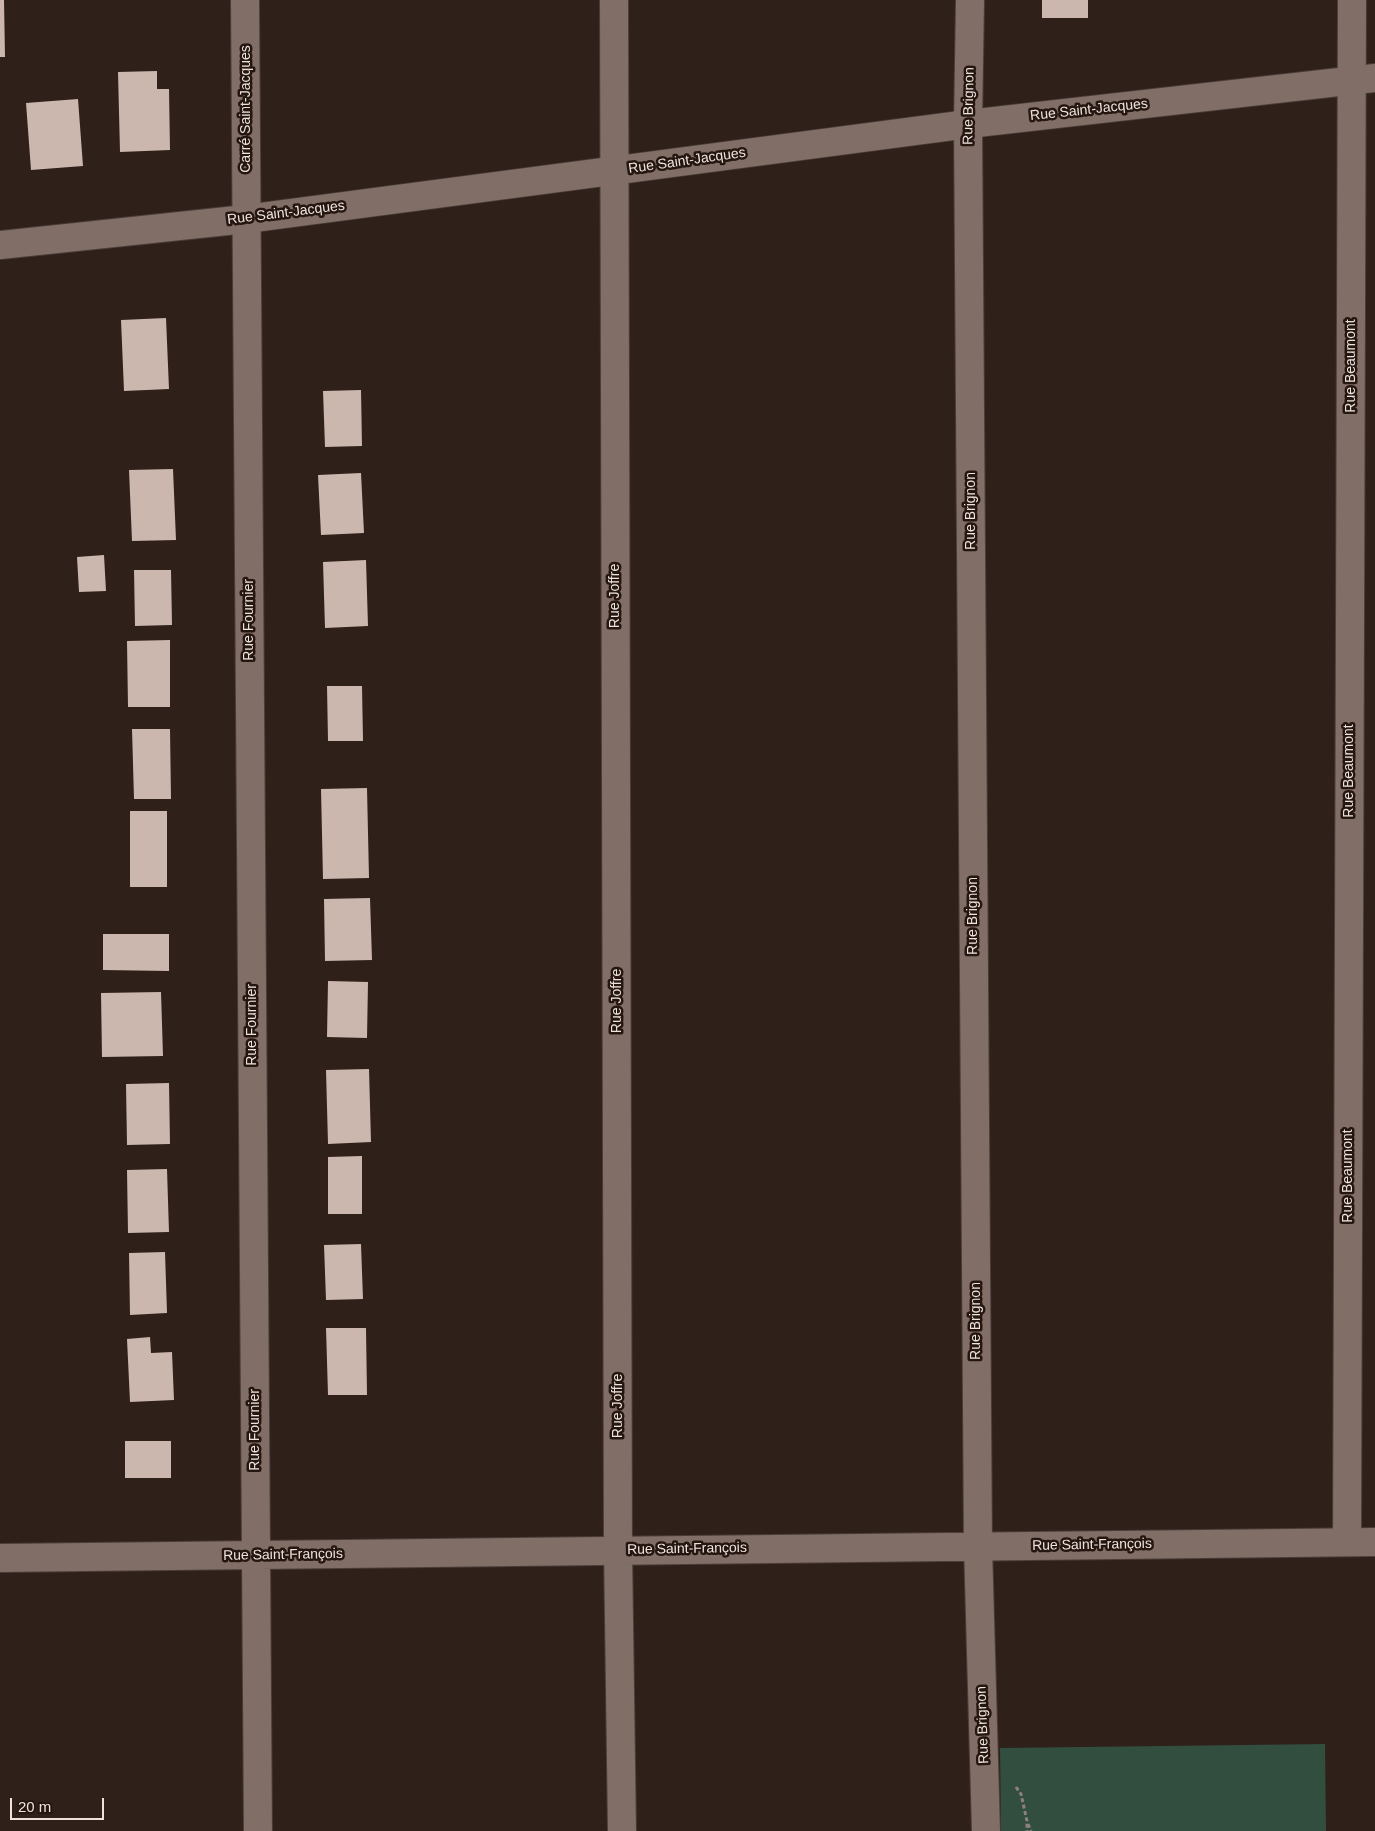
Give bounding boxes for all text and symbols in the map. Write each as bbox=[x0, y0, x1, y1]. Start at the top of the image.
street label: Carré Saint-Jacques bbox=[238, 45, 254, 173]
street label: Rue Brignon bbox=[960, 67, 978, 145]
street label: Rue Saint-Jacques bbox=[1029, 95, 1149, 125]
street label: Rue Saint-Jacques bbox=[627, 144, 747, 178]
street label: Rue Saint-Jacques bbox=[226, 197, 346, 229]
street label: Rue Beaumont bbox=[1343, 319, 1359, 413]
street label: Rue Brignon bbox=[963, 472, 979, 550]
street label: Rue Joffre bbox=[607, 564, 623, 628]
street label: Rue Fournier bbox=[241, 579, 257, 661]
street label: Rue Beaumont bbox=[1341, 724, 1357, 818]
street label: Rue Brignon bbox=[965, 877, 981, 955]
street label: Rue Joffre bbox=[609, 969, 625, 1033]
street label: Rue Fournier bbox=[244, 984, 260, 1066]
street label: Rue Beaumont bbox=[1340, 1129, 1356, 1223]
street label: Rue Brignon bbox=[968, 1282, 984, 1360]
street label: Rue Joffre bbox=[610, 1374, 626, 1438]
street label: Rue Fournier bbox=[247, 1389, 263, 1471]
street label: Rue Saint-François bbox=[1032, 1536, 1152, 1554]
street label: Rue Saint-François bbox=[627, 1540, 747, 1558]
street label: Rue Saint-François bbox=[223, 1546, 343, 1564]
street label: Rue Brignon bbox=[973, 1686, 993, 1764]
scale bar bbox=[12, 1788, 106, 1820]
text: 20 m bbox=[18, 1798, 51, 1815]

